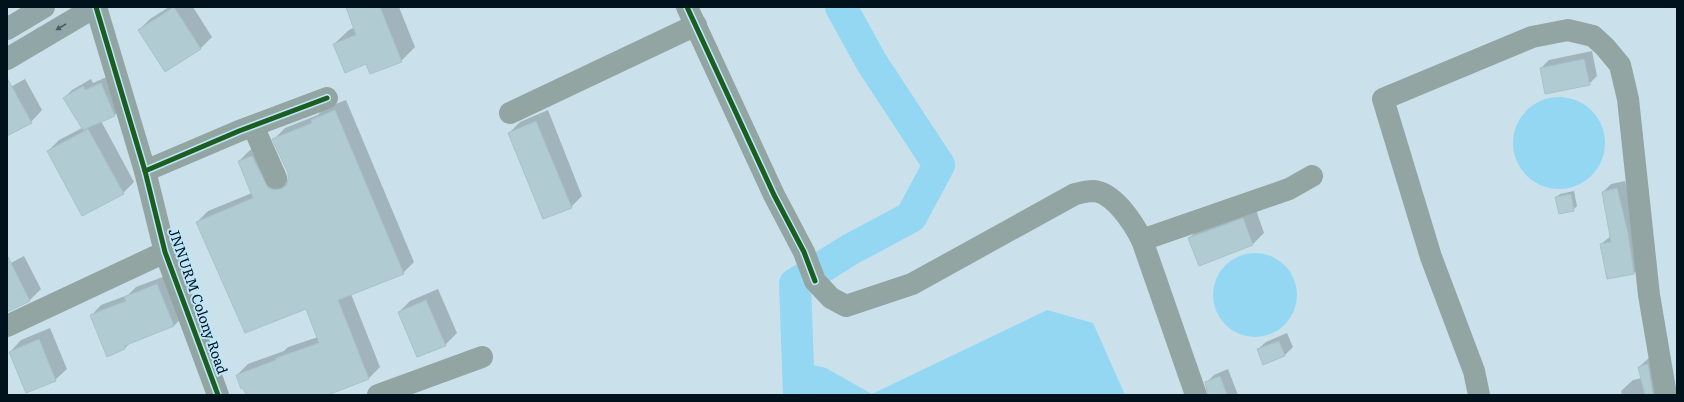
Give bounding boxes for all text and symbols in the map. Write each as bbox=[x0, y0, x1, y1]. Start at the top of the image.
one-way arrow bbox=[56, 23, 66, 31]
street label: JNNURM Colony Road bbox=[165, 225, 233, 377]

